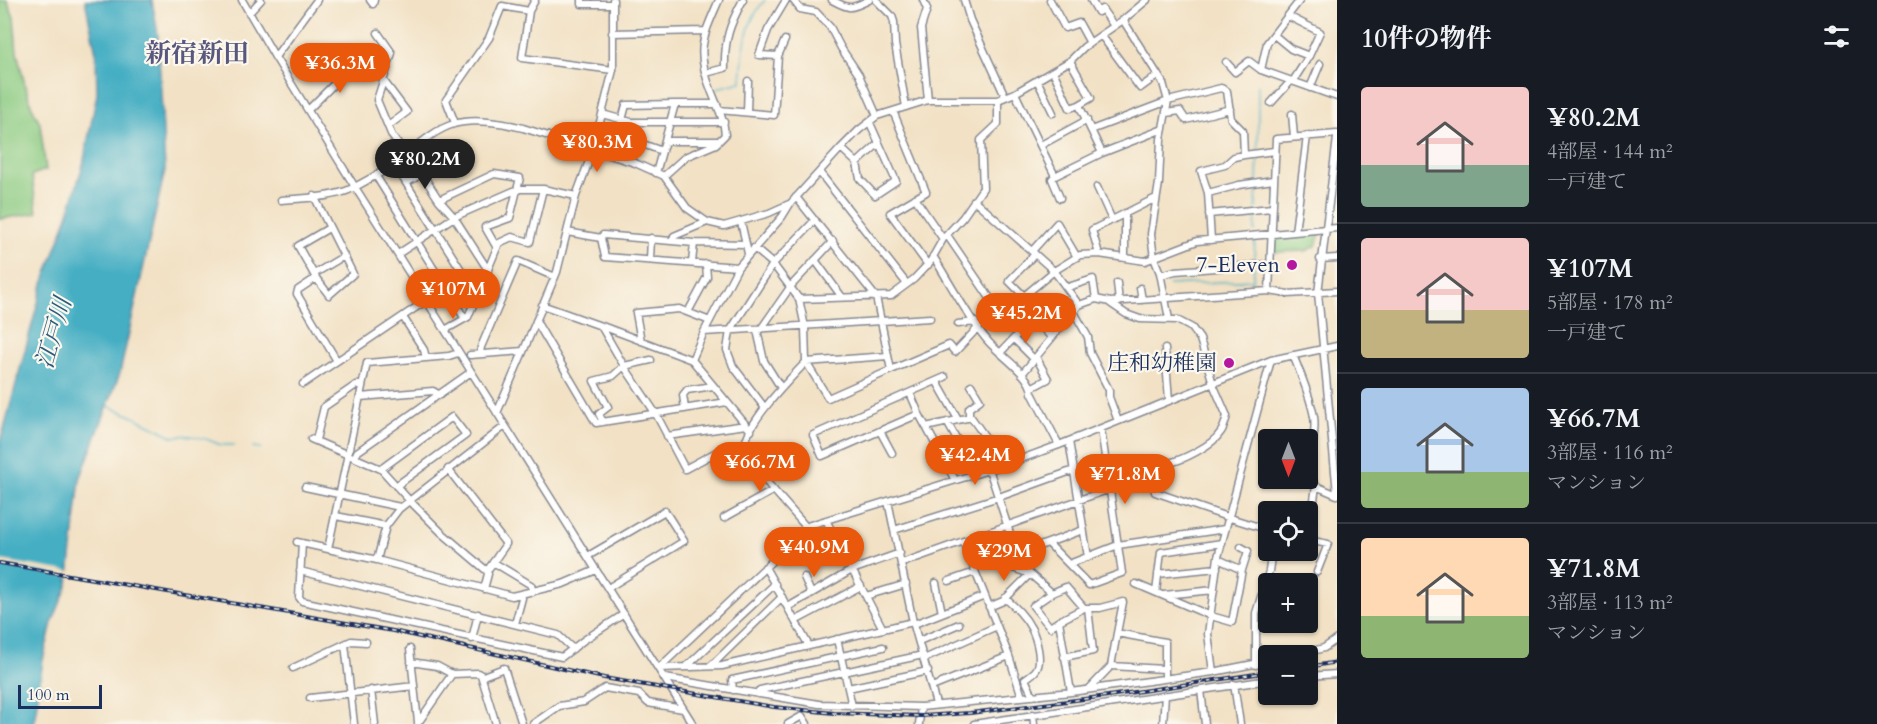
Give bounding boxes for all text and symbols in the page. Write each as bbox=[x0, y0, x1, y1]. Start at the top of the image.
icon: filters bbox=[1820, 20, 1853, 53]
text: 10件の物件 bbox=[1361, 21, 1492, 56]
district label: 新宿新田 bbox=[145, 36, 249, 71]
pin: ¥36.3M bbox=[291, 43, 389, 94]
text: ¥36.3M bbox=[304, 49, 376, 76]
text: ¥80.2M bbox=[1547, 100, 1640, 135]
icon: home bbox=[1409, 111, 1481, 183]
pin: ¥80.3M bbox=[548, 122, 646, 173]
text: ¥80.3M bbox=[561, 128, 633, 155]
text: 4部屋 · 144 m² bbox=[1547, 138, 1673, 165]
pin: ¥80.2M bbox=[376, 139, 474, 190]
text: ¥80.2M bbox=[389, 145, 461, 172]
text: 一戸建て bbox=[1547, 168, 1627, 195]
place label: 7-Eleven bbox=[1196, 250, 1280, 280]
text: ¥107M bbox=[1547, 251, 1633, 286]
marker: 7-Eleven bbox=[1285, 258, 1299, 272]
icon: home bbox=[1409, 262, 1481, 334]
pin: ¥107M bbox=[411, 269, 495, 320]
text: ¥107M bbox=[420, 275, 486, 302]
text: 5部屋 · 178 m² bbox=[1547, 289, 1673, 316]
water label: 江戸川 bbox=[28, 291, 81, 372]
pin: ¥45.2M bbox=[977, 293, 1075, 344]
text: ¥45.2M bbox=[990, 299, 1062, 326]
text: 一戸建て bbox=[1547, 319, 1627, 346]
place label: 庄和幼稚園 bbox=[1107, 348, 1217, 378]
marker: 庄和幼稚園 bbox=[1222, 356, 1236, 370]
text: ¥66.7M bbox=[1547, 401, 1640, 436]
icon: home bbox=[1409, 412, 1481, 484]
north arrow bbox=[1258, 429, 1318, 489]
map controls bbox=[1258, 429, 1318, 705]
pin: ¥42.4M bbox=[926, 435, 1024, 486]
text: 3部屋 · 116 m² bbox=[1547, 439, 1673, 466]
text: ¥42.4M bbox=[939, 441, 1011, 468]
pin: ¥66.7M bbox=[711, 442, 809, 493]
text: ¥66.7M bbox=[724, 448, 796, 475]
pin: ¥71.8M bbox=[1076, 454, 1174, 505]
text: ¥71.8M bbox=[1089, 460, 1161, 487]
text: マンション bbox=[1547, 469, 1646, 496]
button: locate bbox=[1258, 501, 1318, 561]
pin: ¥40.9M bbox=[765, 527, 863, 578]
pin: ¥29M bbox=[968, 531, 1040, 582]
text: ¥40.9M bbox=[778, 533, 850, 560]
text: ¥29M bbox=[976, 537, 1032, 564]
text: ¥71.8M bbox=[1547, 551, 1640, 586]
icon: home bbox=[1409, 562, 1481, 634]
button: + bbox=[1258, 573, 1318, 633]
text: 3部屋 · 113 m² bbox=[1547, 589, 1673, 616]
text: マンション bbox=[1547, 619, 1646, 646]
button: − bbox=[1258, 645, 1318, 705]
scale bar bbox=[18, 682, 102, 710]
text: 100 m bbox=[27, 684, 69, 706]

